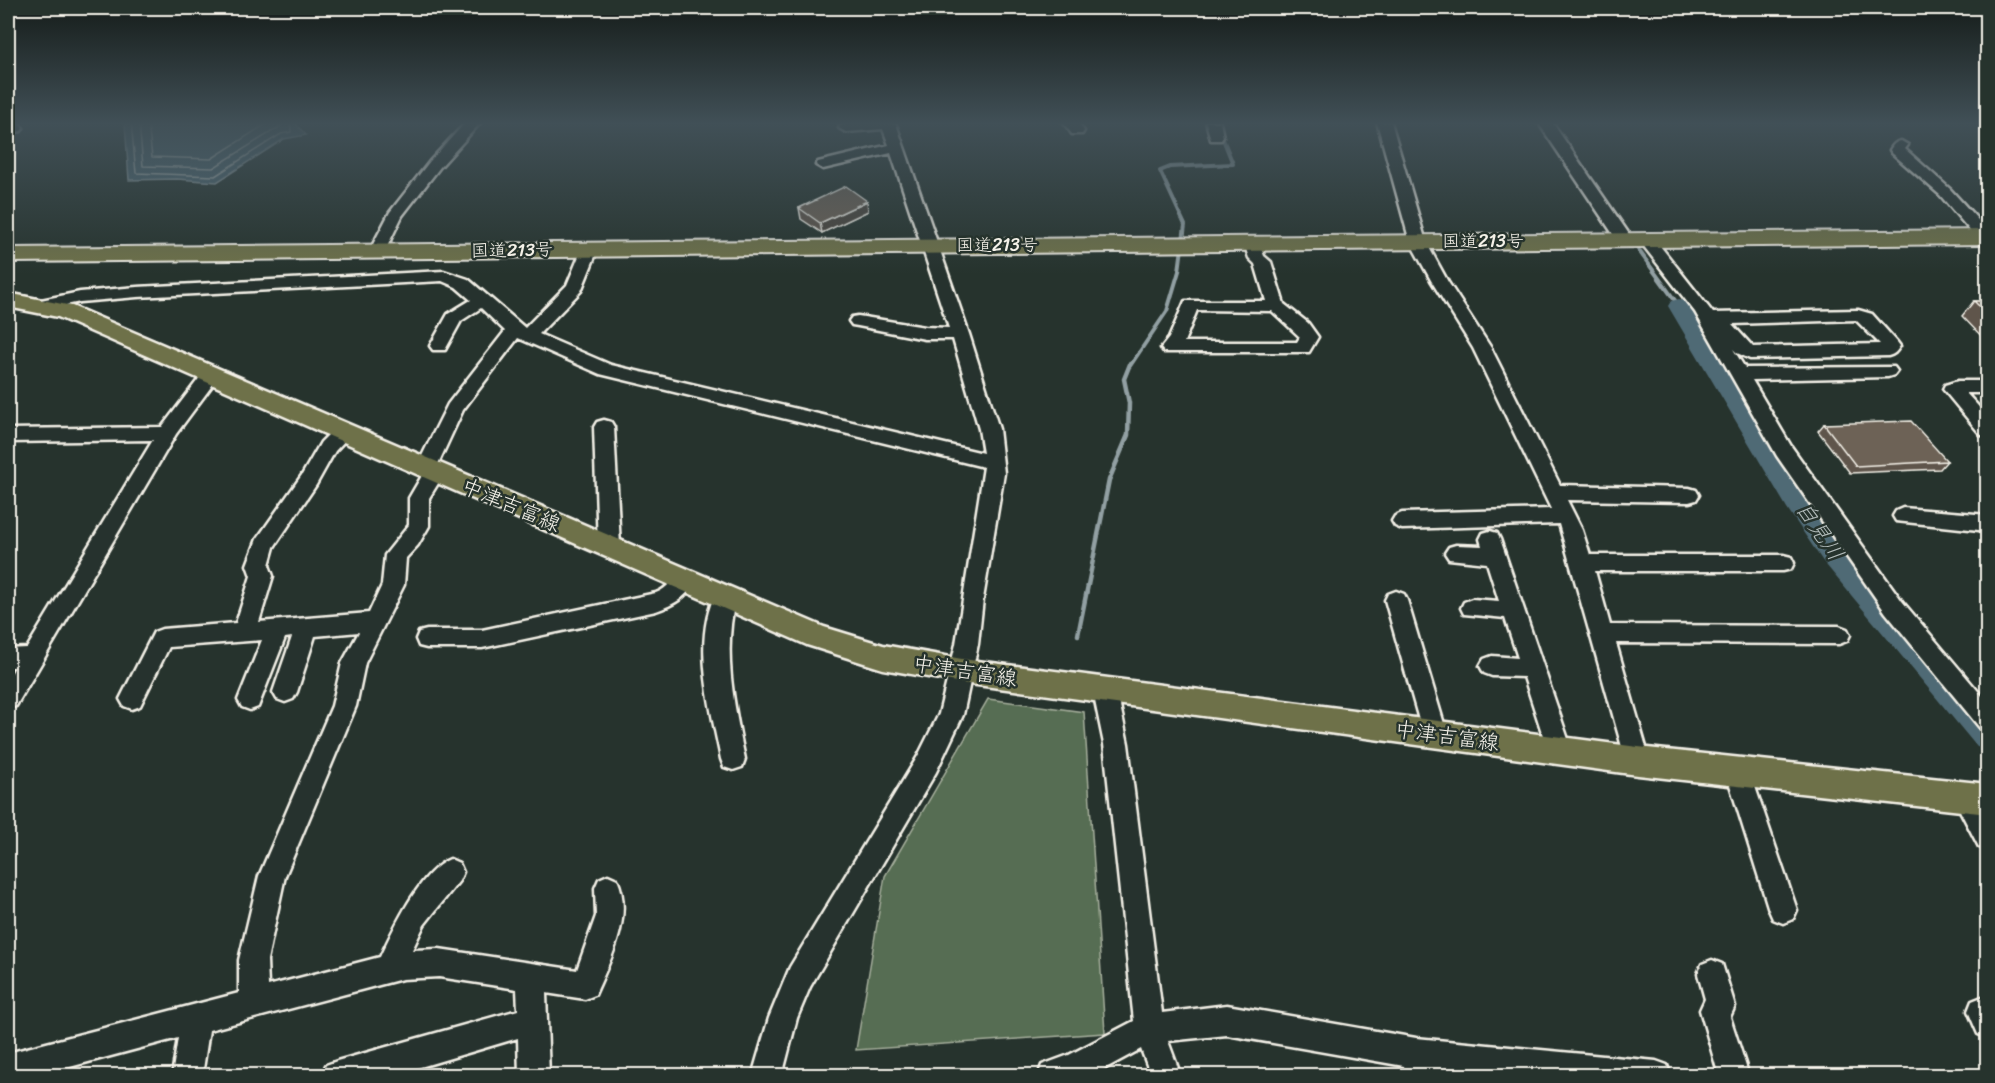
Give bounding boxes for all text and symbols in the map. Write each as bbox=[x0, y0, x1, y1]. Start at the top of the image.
street label: 国道213号 bbox=[1442, 225, 1524, 257]
street label: 国道213号 bbox=[956, 229, 1038, 261]
street label: 国道213号 bbox=[471, 233, 553, 267]
street label: 中津吉富線 bbox=[455, 467, 567, 543]
water label: 自見川 bbox=[1785, 493, 1855, 569]
street label: 中津吉富線 bbox=[910, 644, 1020, 698]
street label: 中津吉富線 bbox=[1392, 710, 1502, 762]

